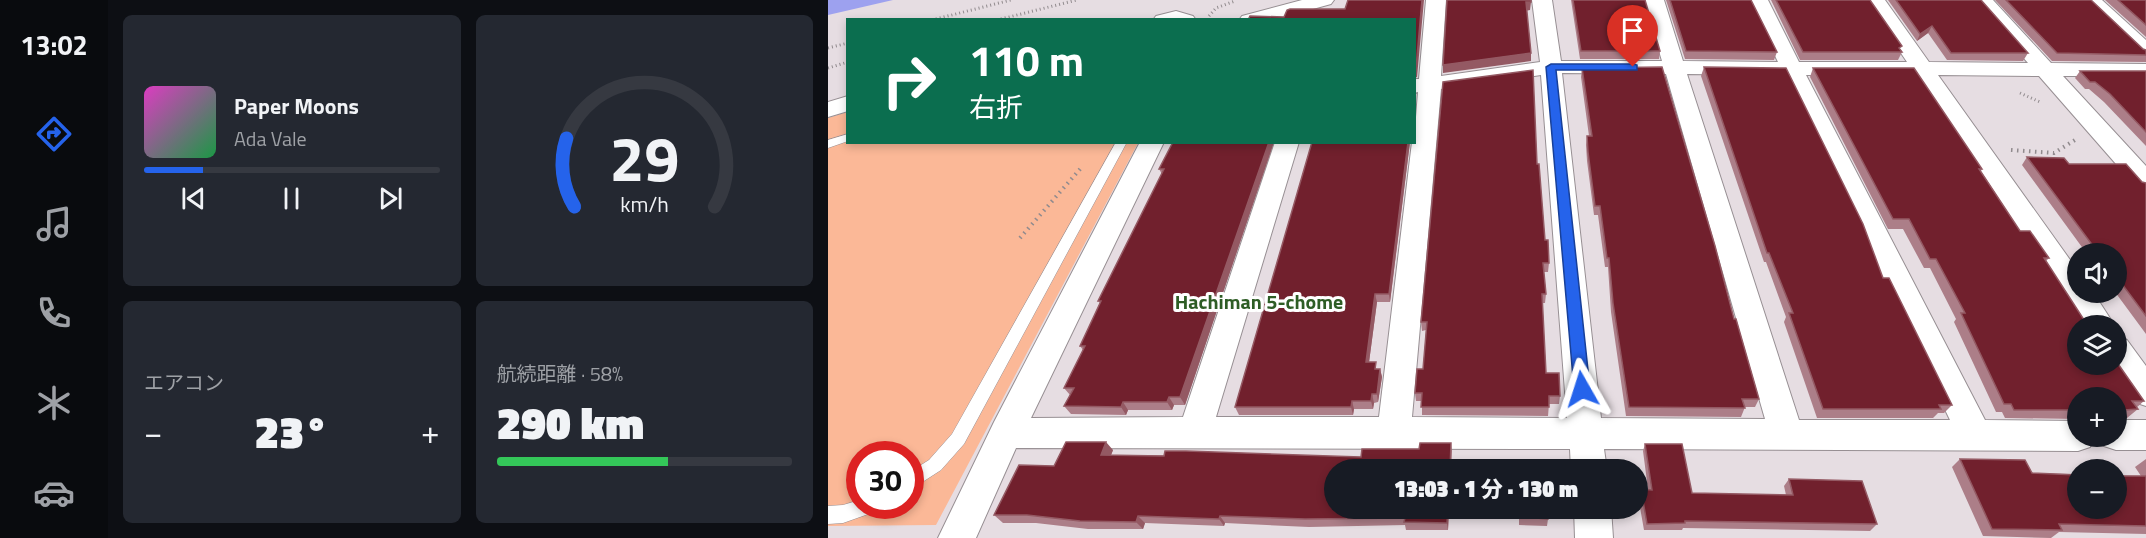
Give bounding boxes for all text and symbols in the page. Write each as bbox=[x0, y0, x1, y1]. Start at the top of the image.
pin bbox=[1607, 5, 1658, 67]
icon: arrive bbox=[1616, 14, 1649, 47]
text: 13:02 bbox=[20, 24, 88, 65]
text: 110 m bbox=[969, 28, 1084, 92]
icon: right bbox=[870, 42, 948, 120]
text: 右折 bbox=[969, 86, 1023, 127]
text: Paper Moons bbox=[234, 89, 359, 123]
text: 29 bbox=[609, 111, 679, 206]
icon: directions bbox=[33, 113, 75, 155]
text: Ada Vale bbox=[234, 123, 307, 154]
icon: previous bbox=[177, 182, 210, 215]
icon: pause bbox=[275, 182, 308, 215]
icon: next bbox=[374, 182, 407, 215]
text: km/h bbox=[620, 189, 669, 221]
icon: music bbox=[33, 203, 75, 245]
map controls bbox=[2067, 243, 2127, 519]
button: sound bbox=[2067, 243, 2127, 303]
district label: Hachiman 5-chome bbox=[1175, 286, 1343, 317]
icon: phone bbox=[33, 292, 75, 334]
button: layers bbox=[2067, 315, 2127, 375]
position arrow bbox=[1550, 357, 1614, 421]
text: 航続距離 · 58% bbox=[497, 358, 623, 389]
text: エアコン bbox=[144, 367, 224, 398]
icon: climate bbox=[33, 382, 75, 424]
button: + bbox=[2067, 387, 2127, 447]
text: 290 km bbox=[497, 388, 644, 456]
text: 23° bbox=[255, 397, 329, 465]
text: − bbox=[144, 407, 162, 457]
text: + bbox=[421, 407, 439, 457]
speed limit sign: 30 bbox=[846, 441, 924, 519]
button: − bbox=[2067, 459, 2127, 519]
icon: car bbox=[33, 472, 75, 514]
text: 13:03 · 1 分 · 130 m bbox=[1394, 472, 1578, 506]

